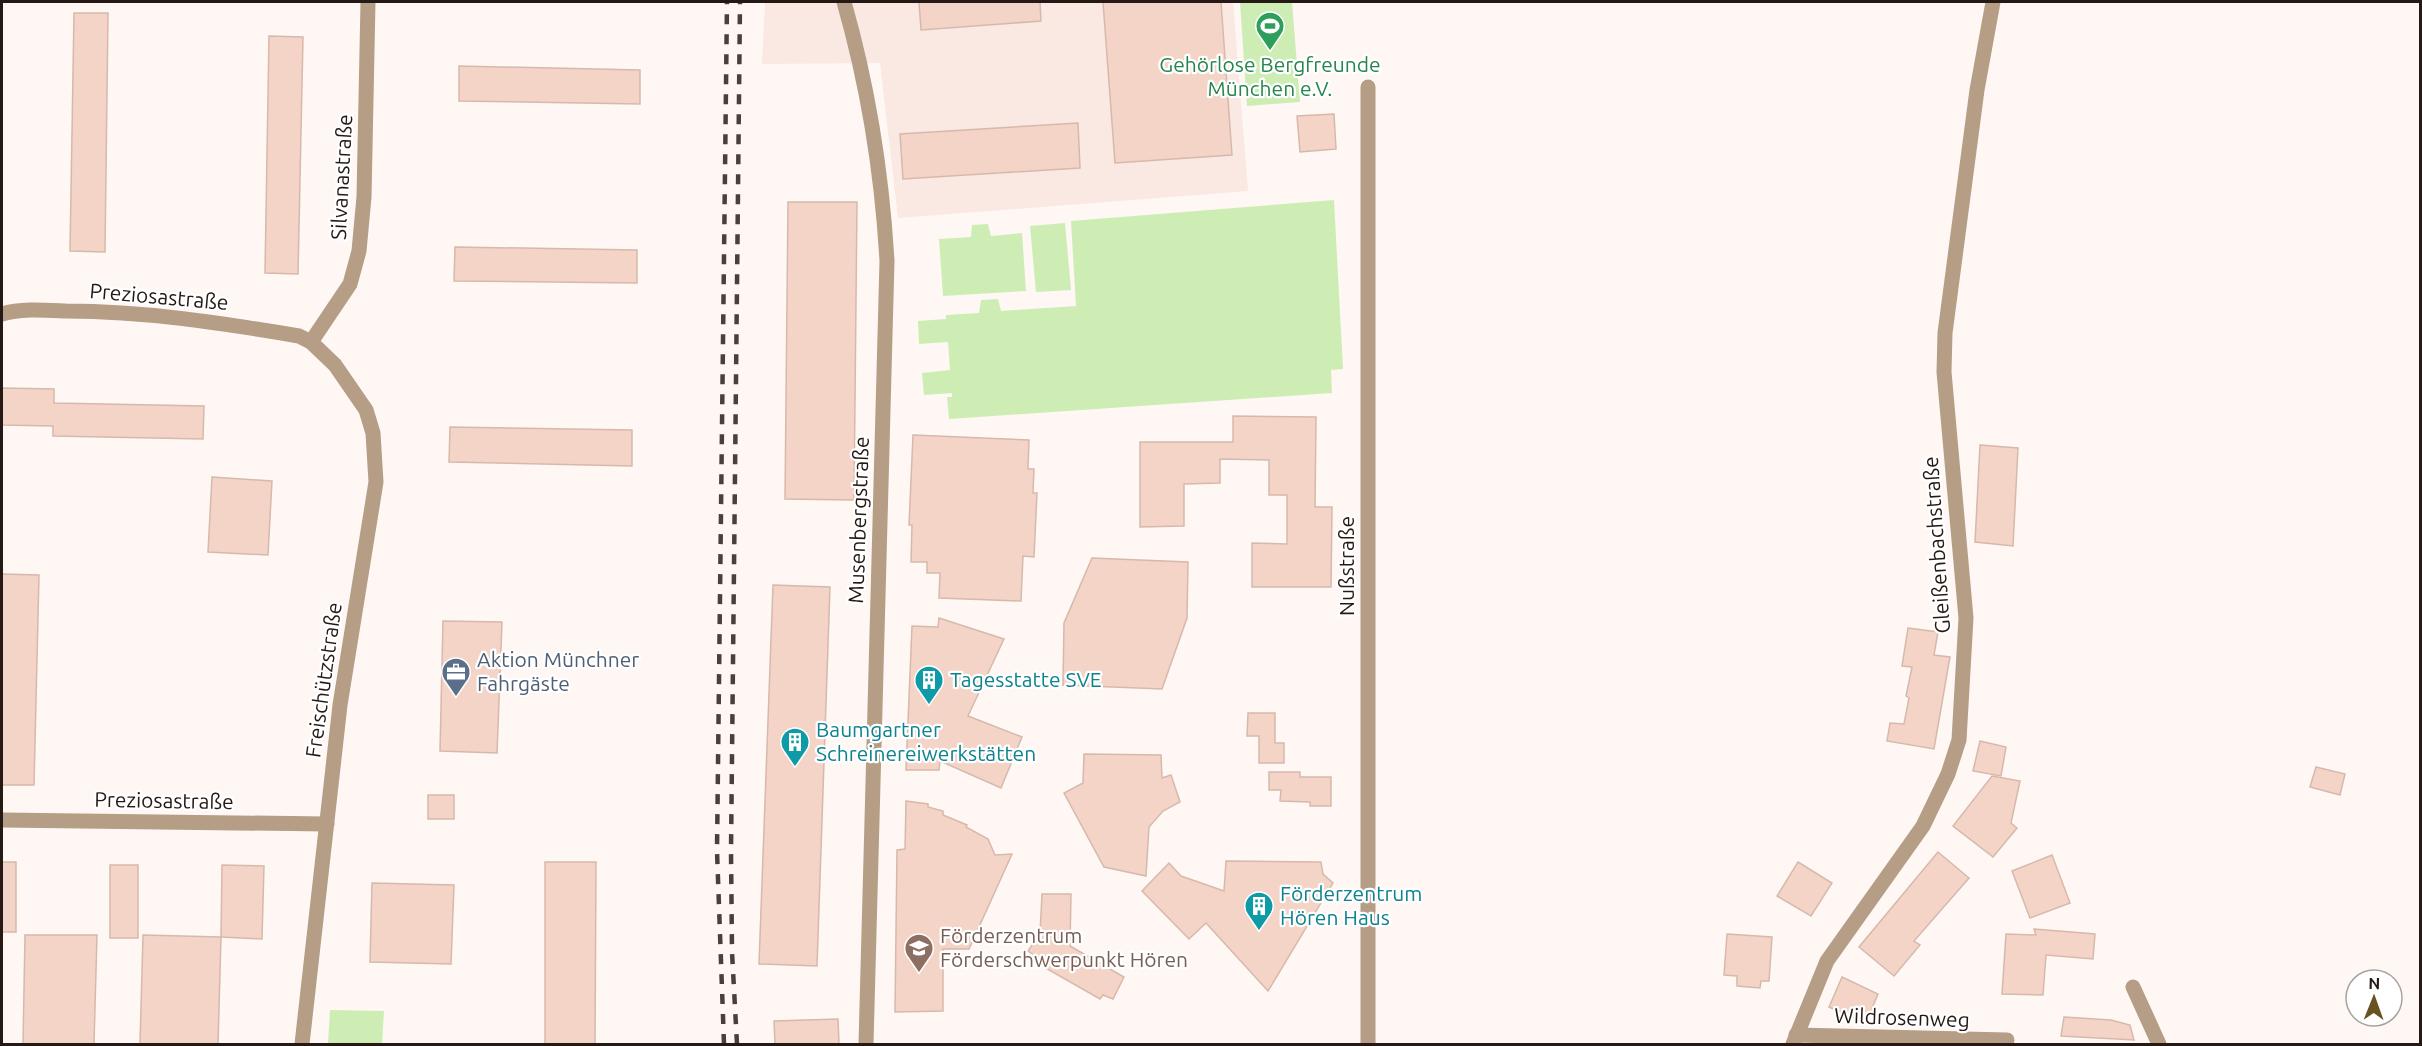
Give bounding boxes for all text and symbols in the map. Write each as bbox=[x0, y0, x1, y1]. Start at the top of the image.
sports icon: Gehörlose Bergfreunde München e.V. bbox=[1254, 10, 1286, 52]
place label: Gehörlose Bergfreunde München e.V. bbox=[1159, 52, 1381, 100]
street label: Silvanastraße bbox=[326, 114, 356, 240]
street label: Preziosastraße bbox=[89, 278, 230, 314]
street label: Musenbergstraße bbox=[843, 436, 873, 604]
street label: Gleißenbachstraße bbox=[1918, 456, 1954, 634]
street label: Nußstraße bbox=[1334, 516, 1358, 616]
street label: Freischützstraße bbox=[300, 601, 346, 759]
place label: Aktion Münchner Fahrgäste bbox=[477, 647, 639, 695]
office icon: Aktion Münchner Fahrgäste bbox=[440, 656, 472, 698]
building icon: Tagesstatte SVE bbox=[913, 664, 945, 706]
place label: Tagesstatte SVE bbox=[950, 667, 1102, 691]
place label: Baumgartner Schreinereiwerkstätten bbox=[816, 717, 1036, 765]
building icon: Baumgartner Schreinereiwerkstätten bbox=[779, 726, 811, 768]
street label: Preziosastraße bbox=[94, 787, 234, 813]
place label: Förderzentrum Hören Haus bbox=[1280, 881, 1423, 929]
building icon: Förderzentrum Hören Haus bbox=[1243, 890, 1275, 932]
place label: Förderzentrum Förderschwerpunkt Hören bbox=[940, 923, 1188, 971]
school or university icon: Förderzentrum Förderschwerpunkt Hören bbox=[903, 932, 935, 974]
north arrow bbox=[2344, 968, 2404, 1028]
text: N bbox=[2368, 974, 2380, 992]
street label: Wildrosenweg bbox=[1834, 1003, 1970, 1031]

